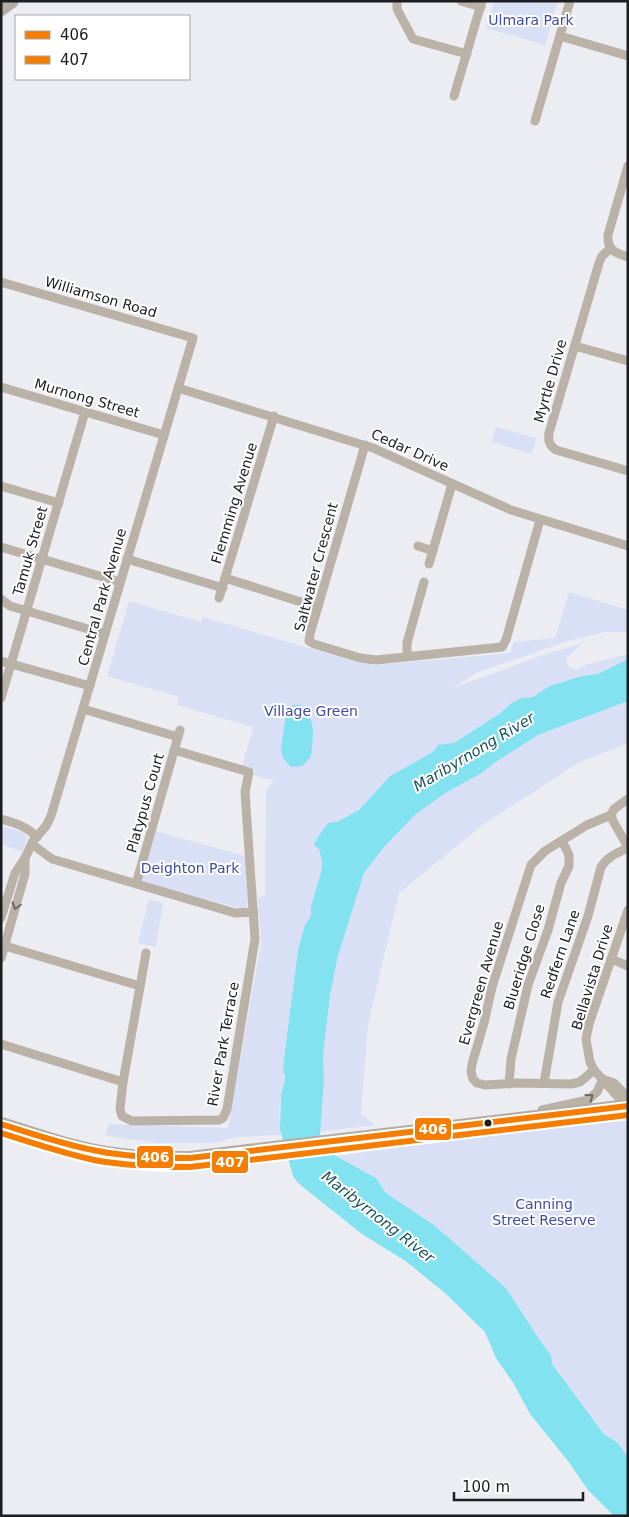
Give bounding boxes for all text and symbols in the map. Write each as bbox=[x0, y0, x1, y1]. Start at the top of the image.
park label: Ulmara Park bbox=[488, 12, 575, 28]
legend bbox=[15, 15, 190, 80]
text: 406 bbox=[60, 26, 89, 44]
text: 407 bbox=[60, 51, 89, 69]
street label: Williamson Road bbox=[43, 273, 159, 321]
street label: Myrtle Drive bbox=[530, 338, 570, 424]
street label: Murnong Street bbox=[33, 375, 142, 421]
street label: Cedar Drive bbox=[369, 426, 451, 474]
street label: Flemming Avenue bbox=[208, 440, 260, 566]
street label: Saltwater Crescent bbox=[291, 500, 341, 633]
street label: Tamuk Street bbox=[9, 504, 51, 599]
street label: Central Park Avenue bbox=[75, 526, 129, 668]
park label: Village Green bbox=[264, 703, 358, 719]
water label: Maribyrnong River bbox=[410, 708, 539, 795]
street label: Platypus Court bbox=[123, 751, 167, 855]
park label: Deighton Park bbox=[141, 860, 240, 876]
one-way arrow bbox=[12, 901, 22, 910]
street label: Blueridge Close bbox=[500, 902, 548, 1012]
street label: Redfern Lane bbox=[537, 908, 583, 1000]
street label: Evergreen Avenue bbox=[456, 919, 506, 1047]
street label: Bellavista Drive bbox=[568, 922, 616, 1032]
street label: River Park Terrace bbox=[204, 980, 242, 1108]
one-way arrow bbox=[584, 1094, 594, 1103]
line badge: 406 bbox=[414, 1117, 452, 1141]
unlabelled marker bbox=[483, 1118, 493, 1128]
text: 406 bbox=[418, 1121, 448, 1137]
line badge: 406 bbox=[136, 1145, 174, 1169]
text: 406 bbox=[140, 1149, 170, 1165]
line badge: 407 bbox=[211, 1150, 249, 1174]
text: 407 bbox=[215, 1154, 245, 1170]
water label: Maribyrnong River bbox=[318, 1167, 439, 1267]
park label: Canning Street Reserve bbox=[492, 1196, 596, 1228]
scale bar bbox=[454, 1470, 583, 1502]
text: 100 m bbox=[462, 1478, 510, 1496]

